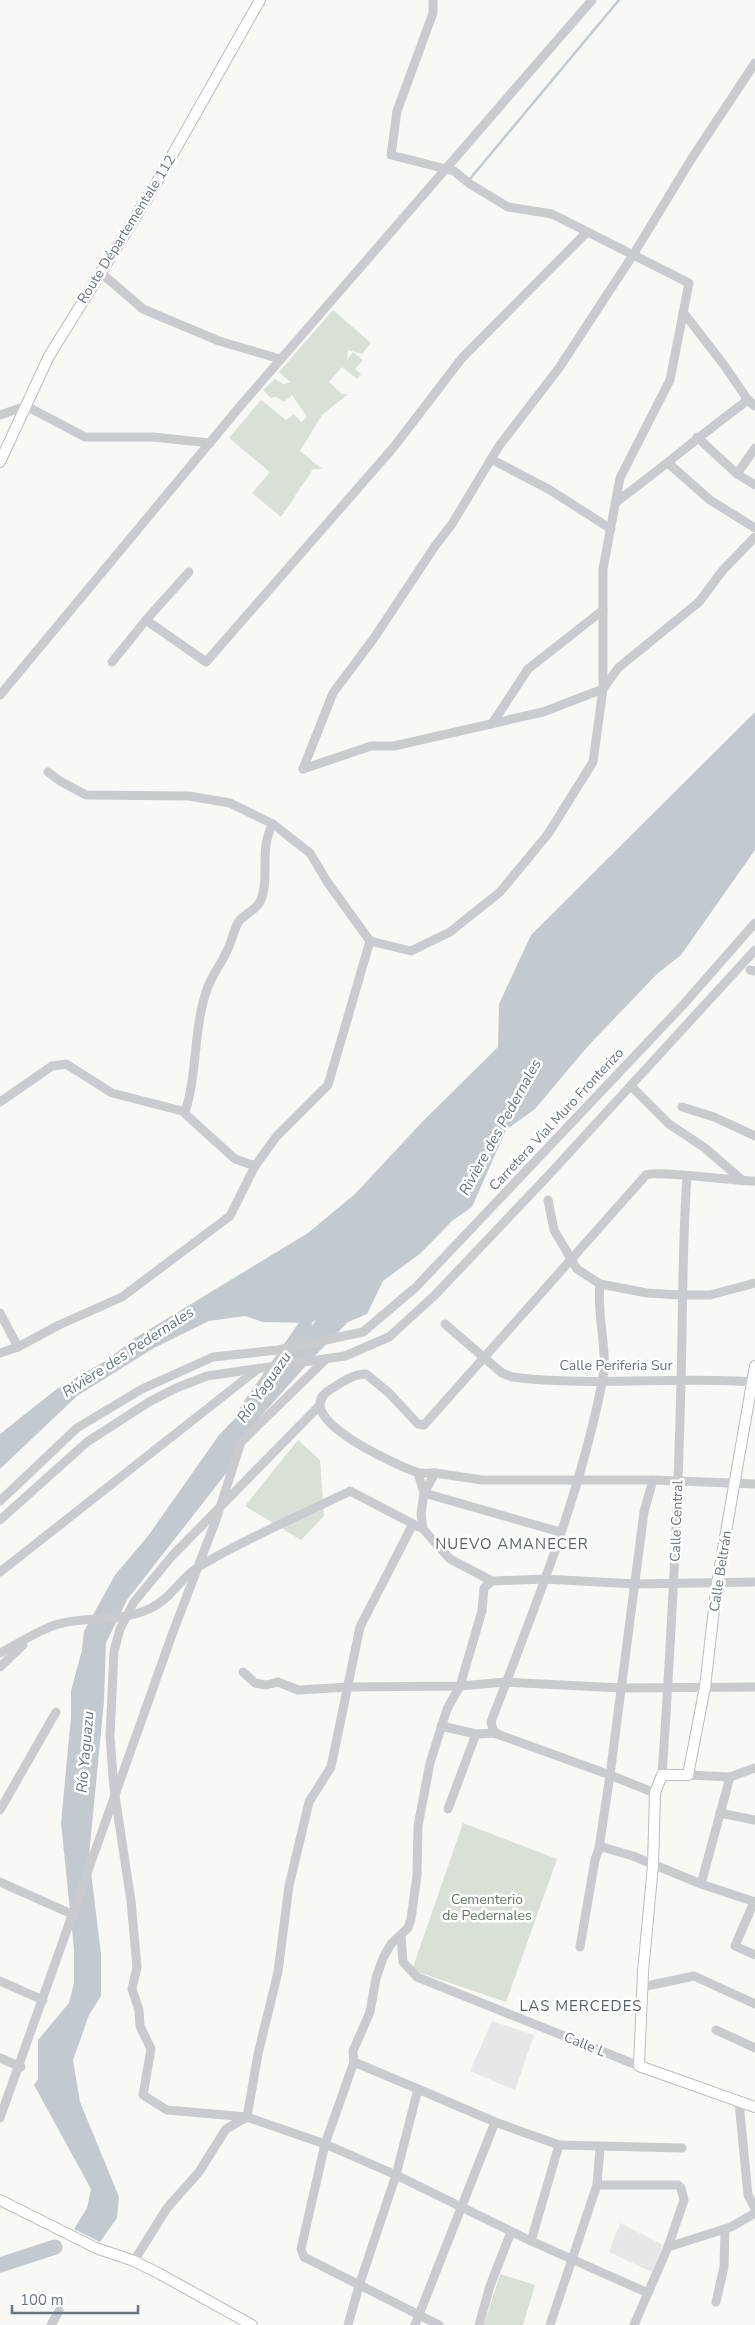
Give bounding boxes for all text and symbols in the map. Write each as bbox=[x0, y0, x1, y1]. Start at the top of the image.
street label: Route Départementale 112 bbox=[73, 151, 180, 307]
street label: Carretera Vial Muro Fronterizo bbox=[485, 1043, 628, 1195]
water label: Rivière des Pedernales bbox=[454, 1055, 546, 1199]
water label: Rivière des Pedernales bbox=[58, 1302, 198, 1402]
water label: Río Yaguazu bbox=[232, 1348, 296, 1426]
street label: Calle Periferia Sur bbox=[560, 1356, 672, 1375]
street label: Calle Central bbox=[666, 1479, 687, 1562]
street label: Calle Beltrán bbox=[705, 1529, 736, 1613]
district label: NUEVO AMANECER bbox=[435, 1534, 589, 1554]
water label: Río Yaguazu bbox=[71, 1710, 99, 1794]
park label: Cementerio de Pedernales bbox=[442, 1890, 532, 1925]
district label: LAS MERCEDES bbox=[519, 1996, 643, 2016]
street label: Calle L bbox=[561, 2028, 609, 2062]
scale bar bbox=[12, 2282, 139, 2314]
text: 100 m bbox=[20, 2290, 64, 2310]

